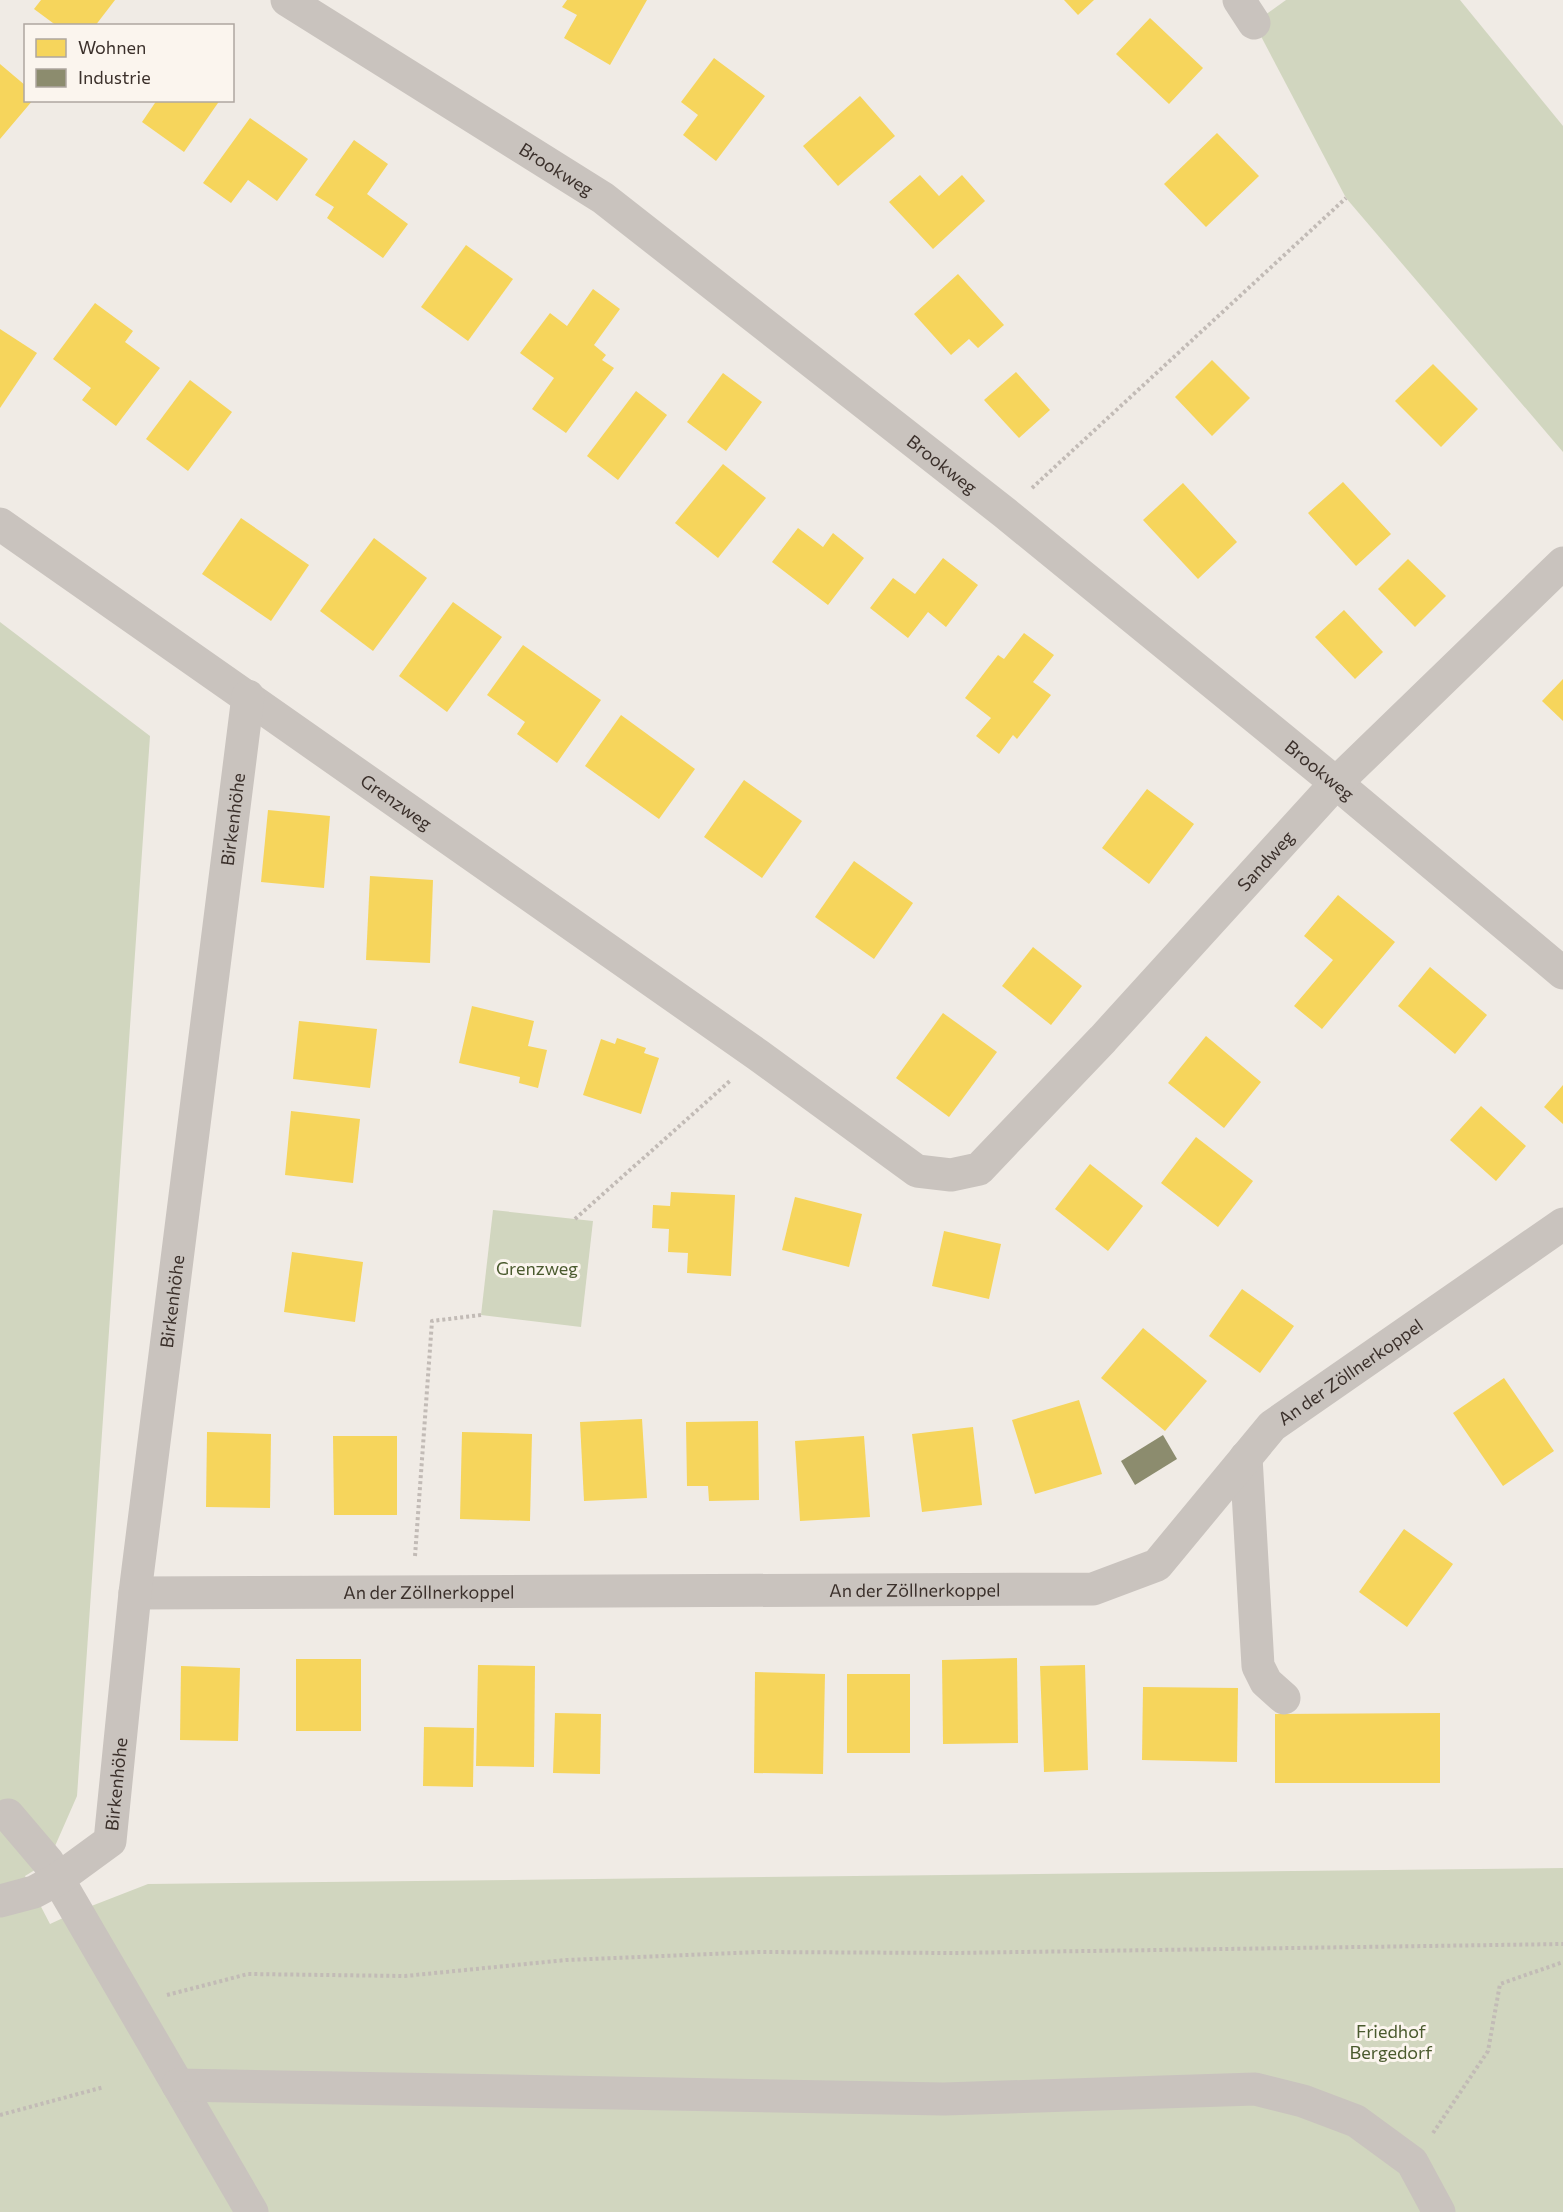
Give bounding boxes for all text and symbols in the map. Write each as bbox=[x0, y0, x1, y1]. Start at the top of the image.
legend bbox=[24, 24, 234, 102]
text: Wohnen bbox=[78, 36, 146, 58]
text: Industrie bbox=[78, 66, 151, 88]
street label: Brookweg bbox=[515, 137, 598, 200]
street label: Brookweg bbox=[903, 430, 982, 498]
street label: Brookweg bbox=[1281, 735, 1359, 805]
street label: Grenzweg bbox=[356, 769, 437, 834]
street label: Birkenhöhe bbox=[216, 771, 249, 867]
street label: Sandweg bbox=[1232, 826, 1299, 895]
street label: Birkenhöhe bbox=[155, 1254, 188, 1349]
park label: Grenzweg bbox=[496, 1257, 578, 1279]
street label: An der Zöllnerkoppel bbox=[1274, 1314, 1427, 1430]
street label: An der Zöllnerkoppel bbox=[829, 1578, 1001, 1601]
street label: An der Zöllnerkoppel bbox=[343, 1580, 515, 1603]
street label: Birkenhöhe bbox=[100, 1737, 131, 1832]
park label: Friedhof Bergedorf bbox=[1350, 2020, 1433, 2063]

